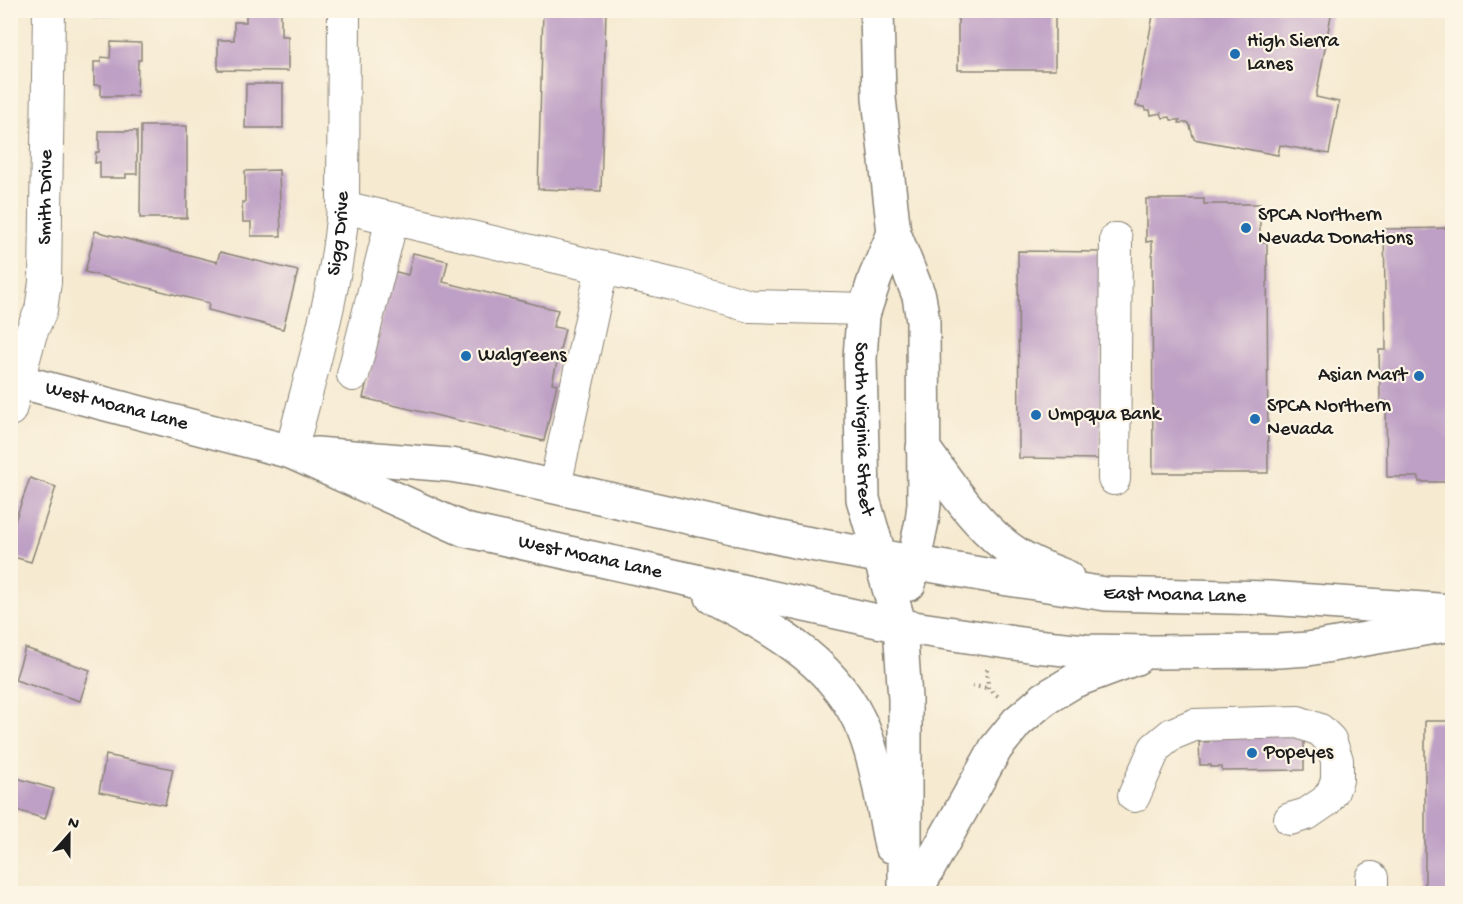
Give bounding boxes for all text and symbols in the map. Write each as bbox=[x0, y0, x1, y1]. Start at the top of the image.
place label: High Sierra Lanes bbox=[1247, 31, 1340, 77]
marker: High Sierra Lanes bbox=[1228, 47, 1242, 61]
street label: Smith Drive bbox=[34, 149, 58, 245]
street label: Sigg Drive bbox=[323, 191, 355, 278]
place label: SPCA Northern Nevada Donations bbox=[1258, 205, 1413, 251]
marker: SPCA Northern Nevada Donations bbox=[1239, 221, 1253, 235]
street label: South Virginia Street bbox=[848, 341, 879, 520]
place label: Walgreens bbox=[478, 345, 567, 368]
marker: Walgreens bbox=[459, 349, 473, 363]
place label: Asian Mart bbox=[1318, 365, 1409, 388]
marker: Asian Mart bbox=[1412, 369, 1426, 383]
street label: West Moana Lane bbox=[43, 377, 191, 436]
place label: SPCA Northern Nevada bbox=[1267, 396, 1392, 442]
place label: Umpqua Bank bbox=[1048, 404, 1163, 427]
marker: Umpqua Bank bbox=[1029, 408, 1043, 422]
marker: SPCA Northern Nevada bbox=[1248, 412, 1262, 426]
street label: West Moana Lane bbox=[516, 531, 665, 585]
street label: East Moana Lane bbox=[1103, 582, 1247, 609]
place label: Popeyes bbox=[1263, 742, 1334, 765]
marker: Popeyes bbox=[1245, 746, 1259, 760]
north arrow bbox=[39, 805, 99, 865]
text: N bbox=[65, 814, 82, 835]

